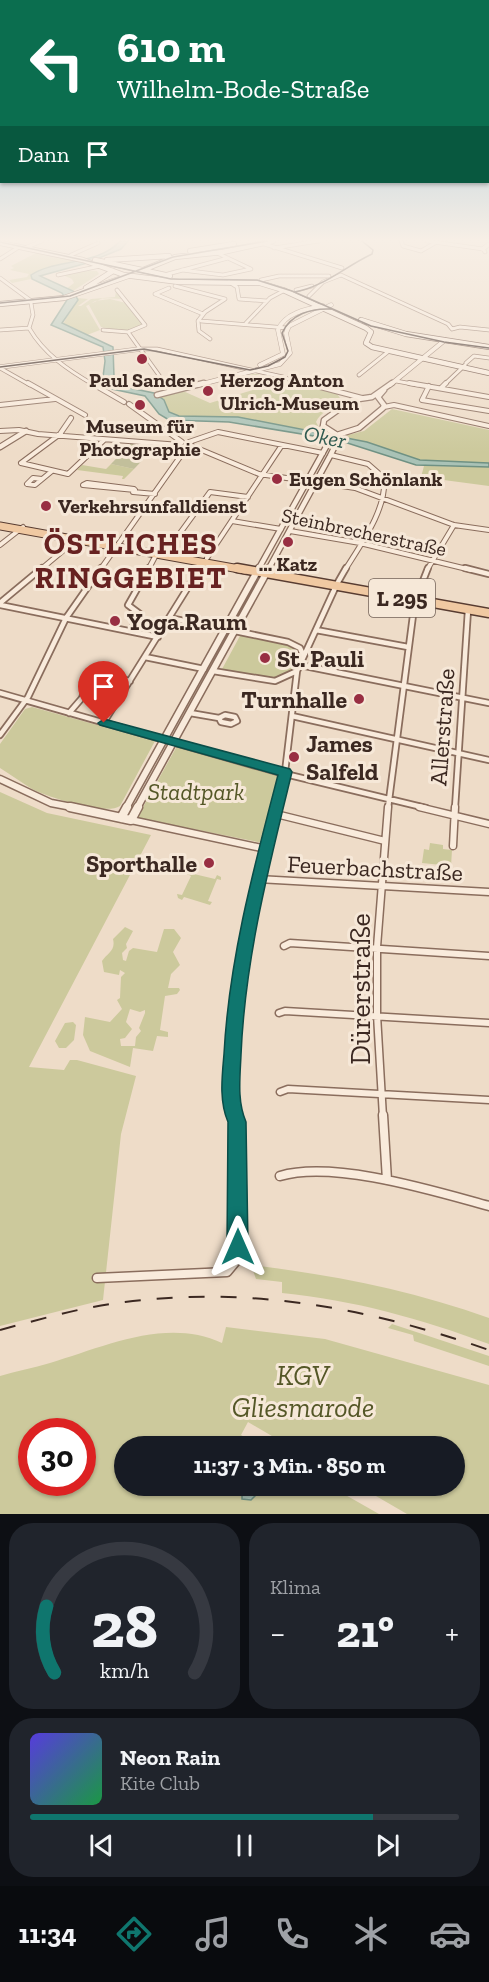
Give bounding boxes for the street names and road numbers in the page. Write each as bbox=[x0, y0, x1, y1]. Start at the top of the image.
street label: Steinbrecherstraße bbox=[279, 503, 449, 561]
road number: L 295 bbox=[369, 579, 435, 617]
street label: Allerstraße bbox=[423, 667, 461, 787]
street label: Feuerbachstraße bbox=[286, 849, 464, 887]
street label: Dürerstraße bbox=[344, 913, 377, 1065]

